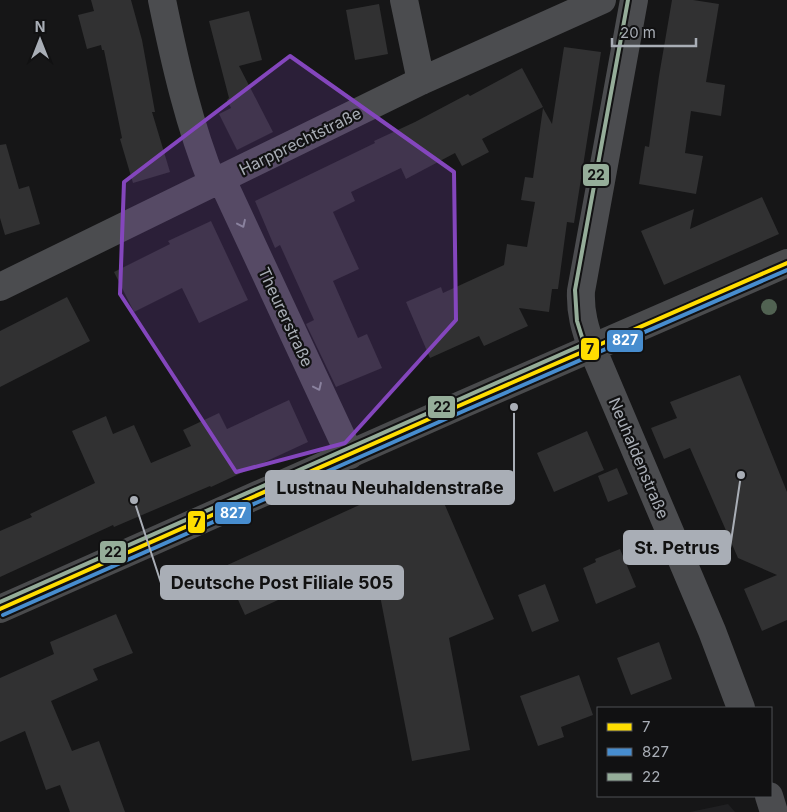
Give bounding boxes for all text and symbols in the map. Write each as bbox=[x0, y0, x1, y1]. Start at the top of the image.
north arrow bbox=[15, 15, 65, 65]
scale bar bbox=[612, 15, 696, 47]
text: N bbox=[35, 18, 45, 35]
text: 20 m bbox=[620, 23, 656, 42]
street label: Harpprechtstraße bbox=[236, 103, 364, 179]
line badge: 22 bbox=[582, 163, 610, 187]
text: 22 bbox=[587, 166, 605, 183]
one-way arrow bbox=[236, 219, 246, 228]
street label: Theurerstraße bbox=[254, 264, 318, 370]
line badge: 827 bbox=[606, 329, 644, 353]
text: 827 bbox=[612, 331, 638, 348]
line badge: 7 bbox=[580, 337, 600, 361]
text: 7 bbox=[586, 340, 594, 357]
one-way arrow bbox=[312, 382, 323, 391]
street label: Neuhaldenstraße bbox=[604, 394, 674, 522]
line badge: 22 bbox=[427, 395, 456, 419]
text: 22 bbox=[433, 398, 451, 415]
callout: Lustnau Neuhaldenstraße bbox=[266, 471, 514, 504]
text: Lustnau Neuhaldenstraße bbox=[276, 477, 504, 498]
line badge: 827 bbox=[214, 501, 252, 525]
text: 827 bbox=[220, 504, 246, 521]
line badge: 7 bbox=[187, 510, 206, 534]
text: 7 bbox=[193, 513, 201, 530]
callout: St. Petrus bbox=[624, 531, 730, 564]
text: St. Petrus bbox=[634, 537, 720, 558]
line badge: 22 bbox=[99, 540, 127, 564]
text: 22 bbox=[104, 543, 122, 560]
callout: Deutsche Post Filiale 505 bbox=[161, 566, 403, 599]
text: Deutsche Post Filiale 505 bbox=[171, 572, 393, 593]
legend bbox=[597, 707, 772, 797]
text: 7 bbox=[642, 717, 651, 736]
text: 827 bbox=[642, 742, 669, 761]
text: 22 bbox=[642, 767, 660, 786]

